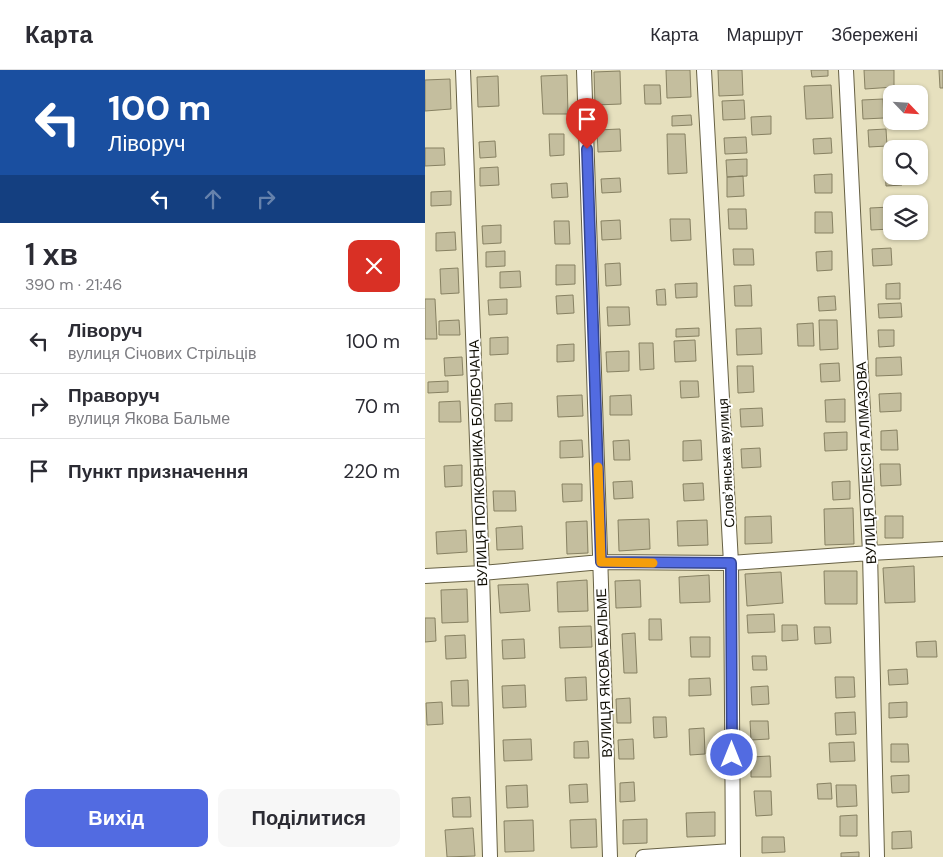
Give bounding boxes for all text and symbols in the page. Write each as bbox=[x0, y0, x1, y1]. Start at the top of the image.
text: Карта bbox=[25, 19, 93, 50]
text: Карта bbox=[650, 23, 698, 47]
text: Маршрут bbox=[726, 23, 803, 47]
text: Збережені bbox=[831, 23, 918, 47]
text: 100 m bbox=[108, 85, 211, 131]
north arrow bbox=[883, 85, 927, 130]
map controls bbox=[883, 85, 928, 240]
icon: left bbox=[25, 90, 90, 155]
pin bbox=[566, 98, 608, 149]
icon: arrive bbox=[573, 105, 601, 133]
text: Ліворуч bbox=[108, 129, 185, 158]
button: search bbox=[883, 140, 928, 185]
icon: left bbox=[146, 185, 174, 213]
icon: ahead bbox=[199, 185, 227, 213]
icon: right bbox=[252, 185, 280, 213]
button: layers bbox=[883, 195, 928, 240]
text: 1 хв bbox=[25, 235, 78, 274]
button: close bbox=[348, 240, 400, 292]
text: 390 m · 21:46 bbox=[25, 274, 122, 295]
text: Ліворуч bbox=[68, 318, 143, 343]
icon: left bbox=[25, 327, 53, 355]
text: 100 m bbox=[346, 329, 400, 354]
street label: ВУЛИЦЯ ПОЛКОВНИКА БОЛБОЧАНА bbox=[465, 339, 491, 587]
text: вулиця Січових Стрільців bbox=[68, 343, 256, 364]
street label: ВУЛИЦЯ ОЛЕКСІЯ АЛМАЗОВА bbox=[852, 361, 880, 565]
text: Праворуч bbox=[68, 383, 160, 408]
icon: right bbox=[25, 392, 53, 420]
text: 70 m bbox=[355, 394, 400, 419]
street label: Словʼянська вулиця bbox=[714, 398, 738, 528]
text: вулиця Якова Бальме bbox=[68, 408, 230, 429]
icon: arrive bbox=[25, 457, 53, 485]
text: Пункт призначення bbox=[68, 459, 248, 484]
text: 220 m bbox=[343, 459, 400, 484]
street label: ВУЛИЦЯ ЯКОВА БАЛЬМЕ bbox=[592, 588, 616, 758]
position arrow bbox=[705, 728, 757, 780]
button: Вихід bbox=[25, 789, 208, 847]
button: Поділитися bbox=[218, 789, 400, 847]

